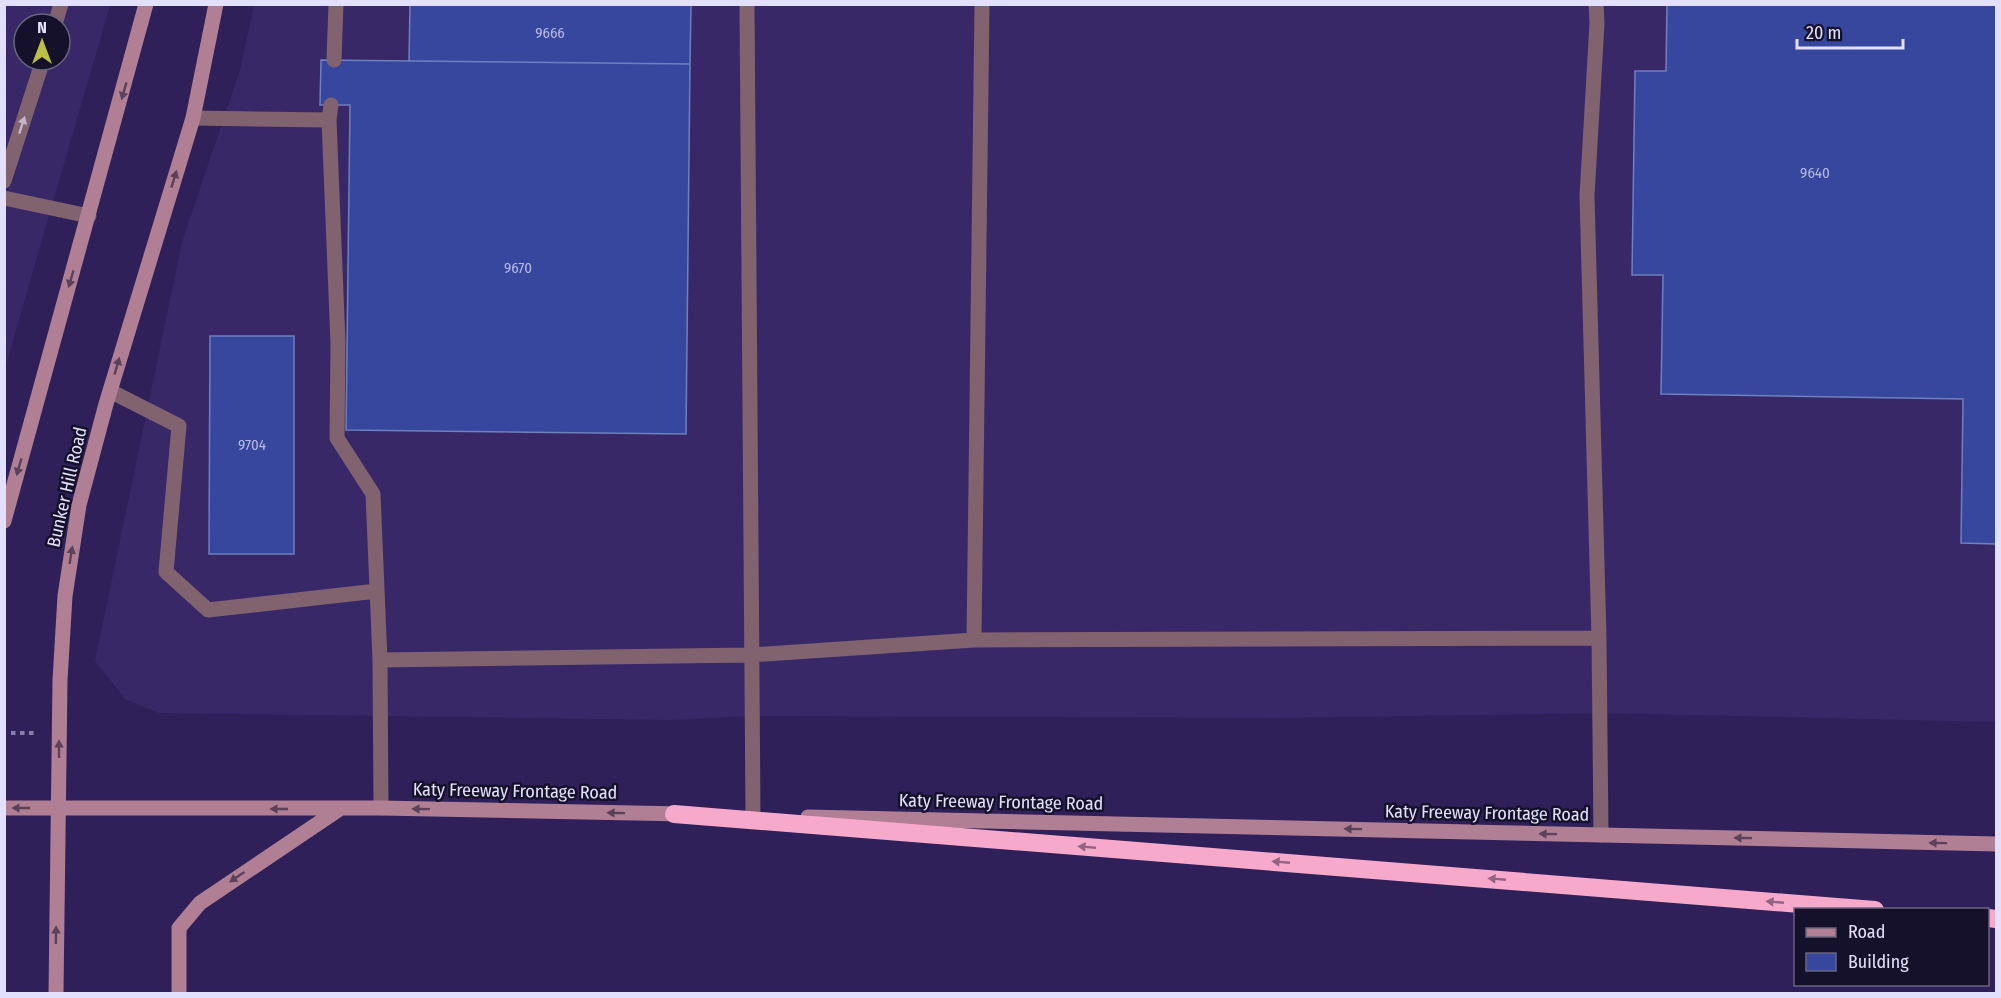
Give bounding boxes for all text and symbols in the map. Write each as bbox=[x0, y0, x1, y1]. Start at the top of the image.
north arrow bbox=[12, 12, 72, 72]
scale bar bbox=[1797, 12, 1904, 50]
text: N bbox=[37, 18, 47, 37]
text: 20 m bbox=[1806, 22, 1841, 44]
house number: 9666 bbox=[535, 24, 565, 42]
one-way arrow bbox=[119, 82, 128, 100]
one-way arrow bbox=[18, 116, 28, 134]
house number: 9640 bbox=[1800, 164, 1830, 182]
one-way arrow bbox=[170, 170, 179, 188]
house number: 9670 bbox=[504, 259, 532, 277]
one-way arrow bbox=[66, 270, 76, 288]
one-way arrow bbox=[113, 357, 122, 375]
street label: Bunker Hill Road bbox=[42, 425, 92, 549]
house number: 9704 bbox=[238, 436, 266, 454]
one-way arrow bbox=[14, 458, 23, 476]
one-way arrow bbox=[67, 545, 76, 564]
one-way arrow bbox=[54, 740, 64, 759]
street label: Katy Freeway Frontage Road bbox=[413, 778, 617, 804]
street label: Katy Freeway Frontage Road bbox=[899, 789, 1103, 815]
street label: Katy Freeway Frontage Road bbox=[1385, 800, 1589, 826]
one-way arrow bbox=[12, 803, 31, 813]
one-way arrow bbox=[270, 804, 289, 814]
one-way arrow bbox=[411, 804, 430, 813]
one-way arrow bbox=[606, 808, 625, 817]
one-way arrow bbox=[1344, 825, 1363, 834]
one-way arrow bbox=[1539, 829, 1558, 839]
one-way arrow bbox=[1734, 834, 1753, 843]
one-way arrow bbox=[1929, 838, 1948, 847]
one-way arrow bbox=[1077, 842, 1096, 851]
one-way arrow bbox=[1272, 857, 1291, 867]
one-way arrow bbox=[229, 871, 245, 883]
one-way arrow bbox=[1487, 874, 1506, 884]
one-way arrow bbox=[1765, 897, 1784, 906]
legend bbox=[1794, 908, 1989, 986]
text: Road bbox=[1848, 921, 1885, 943]
one-way arrow bbox=[52, 926, 61, 945]
text: Building bbox=[1848, 951, 1909, 973]

